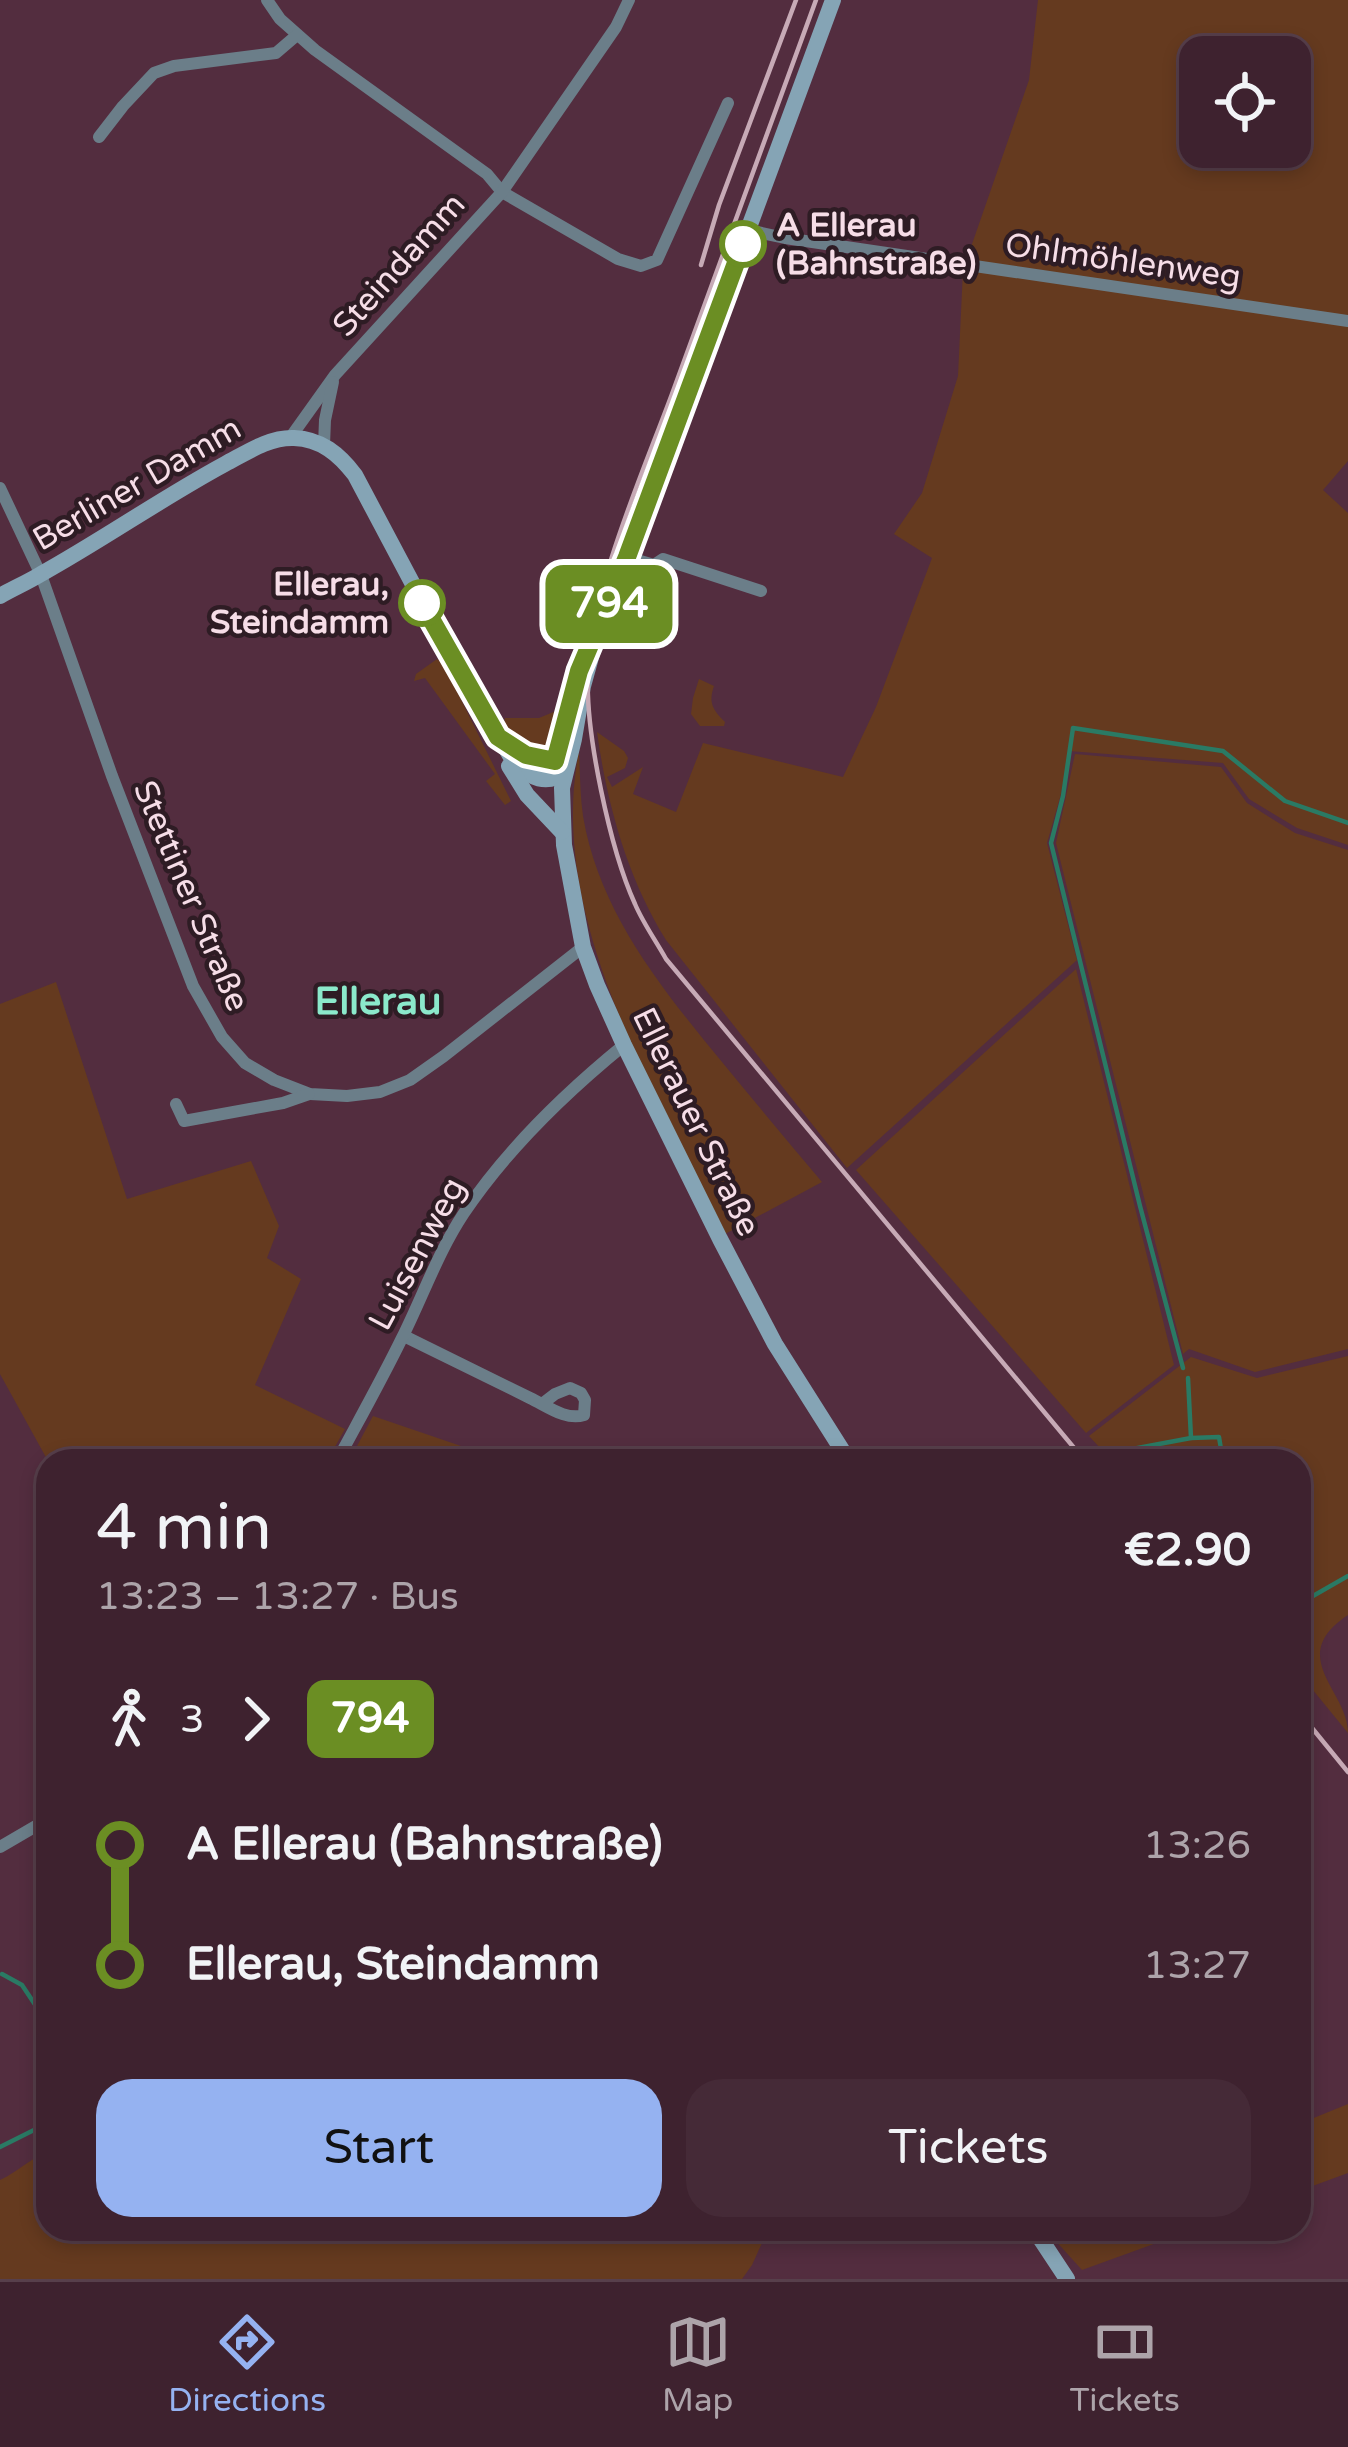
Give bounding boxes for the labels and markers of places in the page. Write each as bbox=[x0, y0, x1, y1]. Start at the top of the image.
place label: A Ellerau (Bahnstraße) bbox=[776, 206, 976, 283]
marker: A Ellerau (Bahnstraße) bbox=[721, 222, 765, 266]
place label: Ellerau, Steindamm bbox=[210, 565, 389, 642]
marker: Ellerau, Steindamm bbox=[400, 581, 444, 625]

